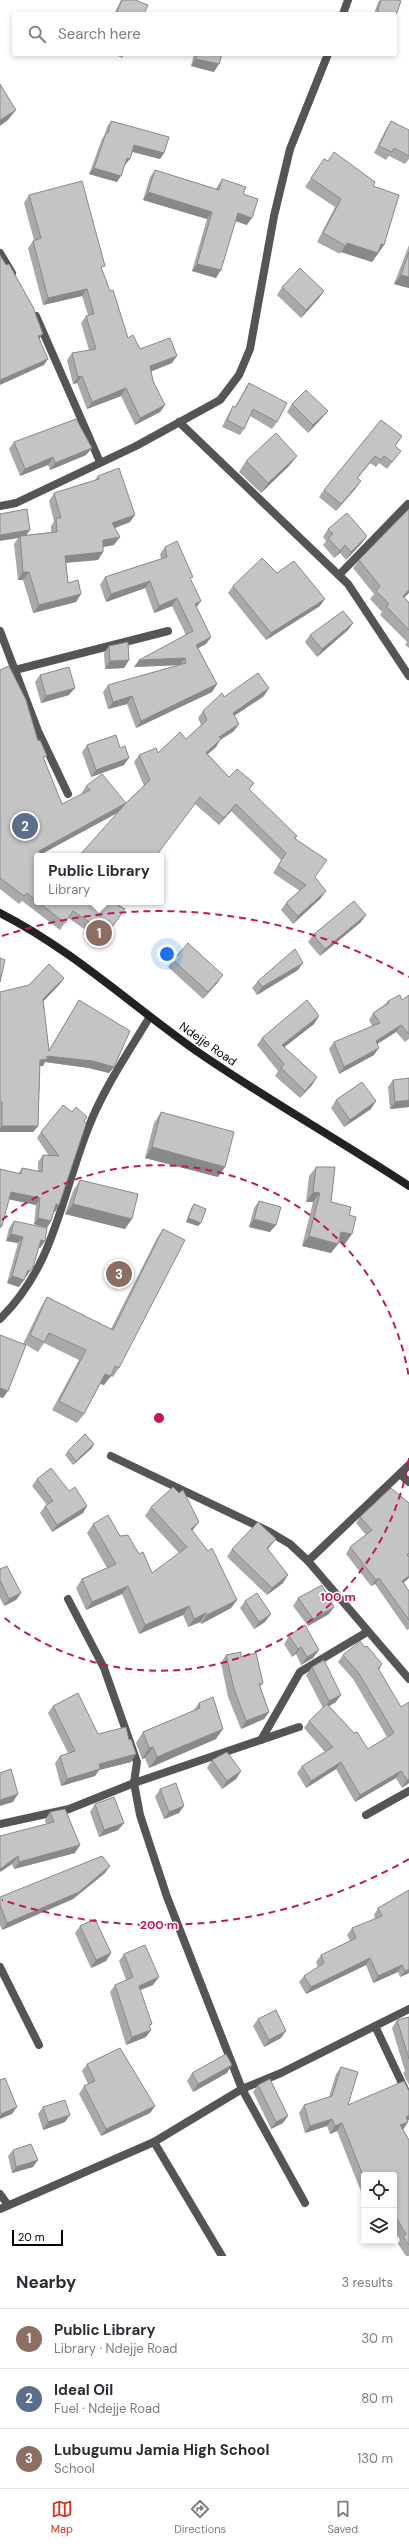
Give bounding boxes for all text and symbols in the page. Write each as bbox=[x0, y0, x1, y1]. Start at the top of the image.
search box bbox=[12, 12, 397, 56]
icon: search bbox=[26, 23, 48, 45]
text: Search here bbox=[58, 24, 141, 44]
pin: 2 bbox=[12, 811, 38, 841]
popup bbox=[34, 853, 164, 905]
text: Public Library bbox=[48, 861, 150, 881]
text: Library bbox=[48, 881, 90, 898]
pin: 1 bbox=[86, 918, 112, 948]
your location bbox=[157, 944, 177, 964]
street label: Ndejje Road bbox=[176, 1018, 240, 1070]
pin: 3 bbox=[106, 1259, 132, 1289]
centre of rings bbox=[152, 1411, 166, 1425]
text: 100 m bbox=[320, 1589, 356, 1605]
text: 200 m bbox=[140, 1917, 178, 1933]
map controls bbox=[361, 2172, 397, 2244]
button: locate bbox=[361, 2172, 397, 2208]
button: layers bbox=[361, 2208, 397, 2244]
scale bar bbox=[12, 2228, 63, 2247]
text: 20 m bbox=[18, 2230, 44, 2244]
text: Nearby bbox=[16, 2271, 76, 2293]
text: 3 results bbox=[341, 2274, 393, 2291]
text: Public Library bbox=[54, 2320, 155, 2340]
text: 1 bbox=[27, 2330, 31, 2347]
text: 30 m bbox=[361, 2330, 393, 2347]
text: Library · Ndejje Road bbox=[54, 2340, 177, 2357]
text: Ideal Oil bbox=[54, 2380, 113, 2400]
text: 2 bbox=[25, 2390, 33, 2407]
text: 80 m bbox=[361, 2390, 393, 2407]
text: Fuel · Ndejje Road bbox=[54, 2400, 160, 2417]
text: Lubugumu Jamia High School bbox=[54, 2440, 269, 2460]
text: 3 bbox=[25, 2450, 33, 2467]
text: 130 m bbox=[357, 2450, 393, 2467]
text: School bbox=[54, 2460, 95, 2477]
tab: Map bbox=[51, 2498, 73, 2536]
tab: Directions bbox=[174, 2498, 226, 2536]
tab: Saved bbox=[327, 2498, 358, 2536]

